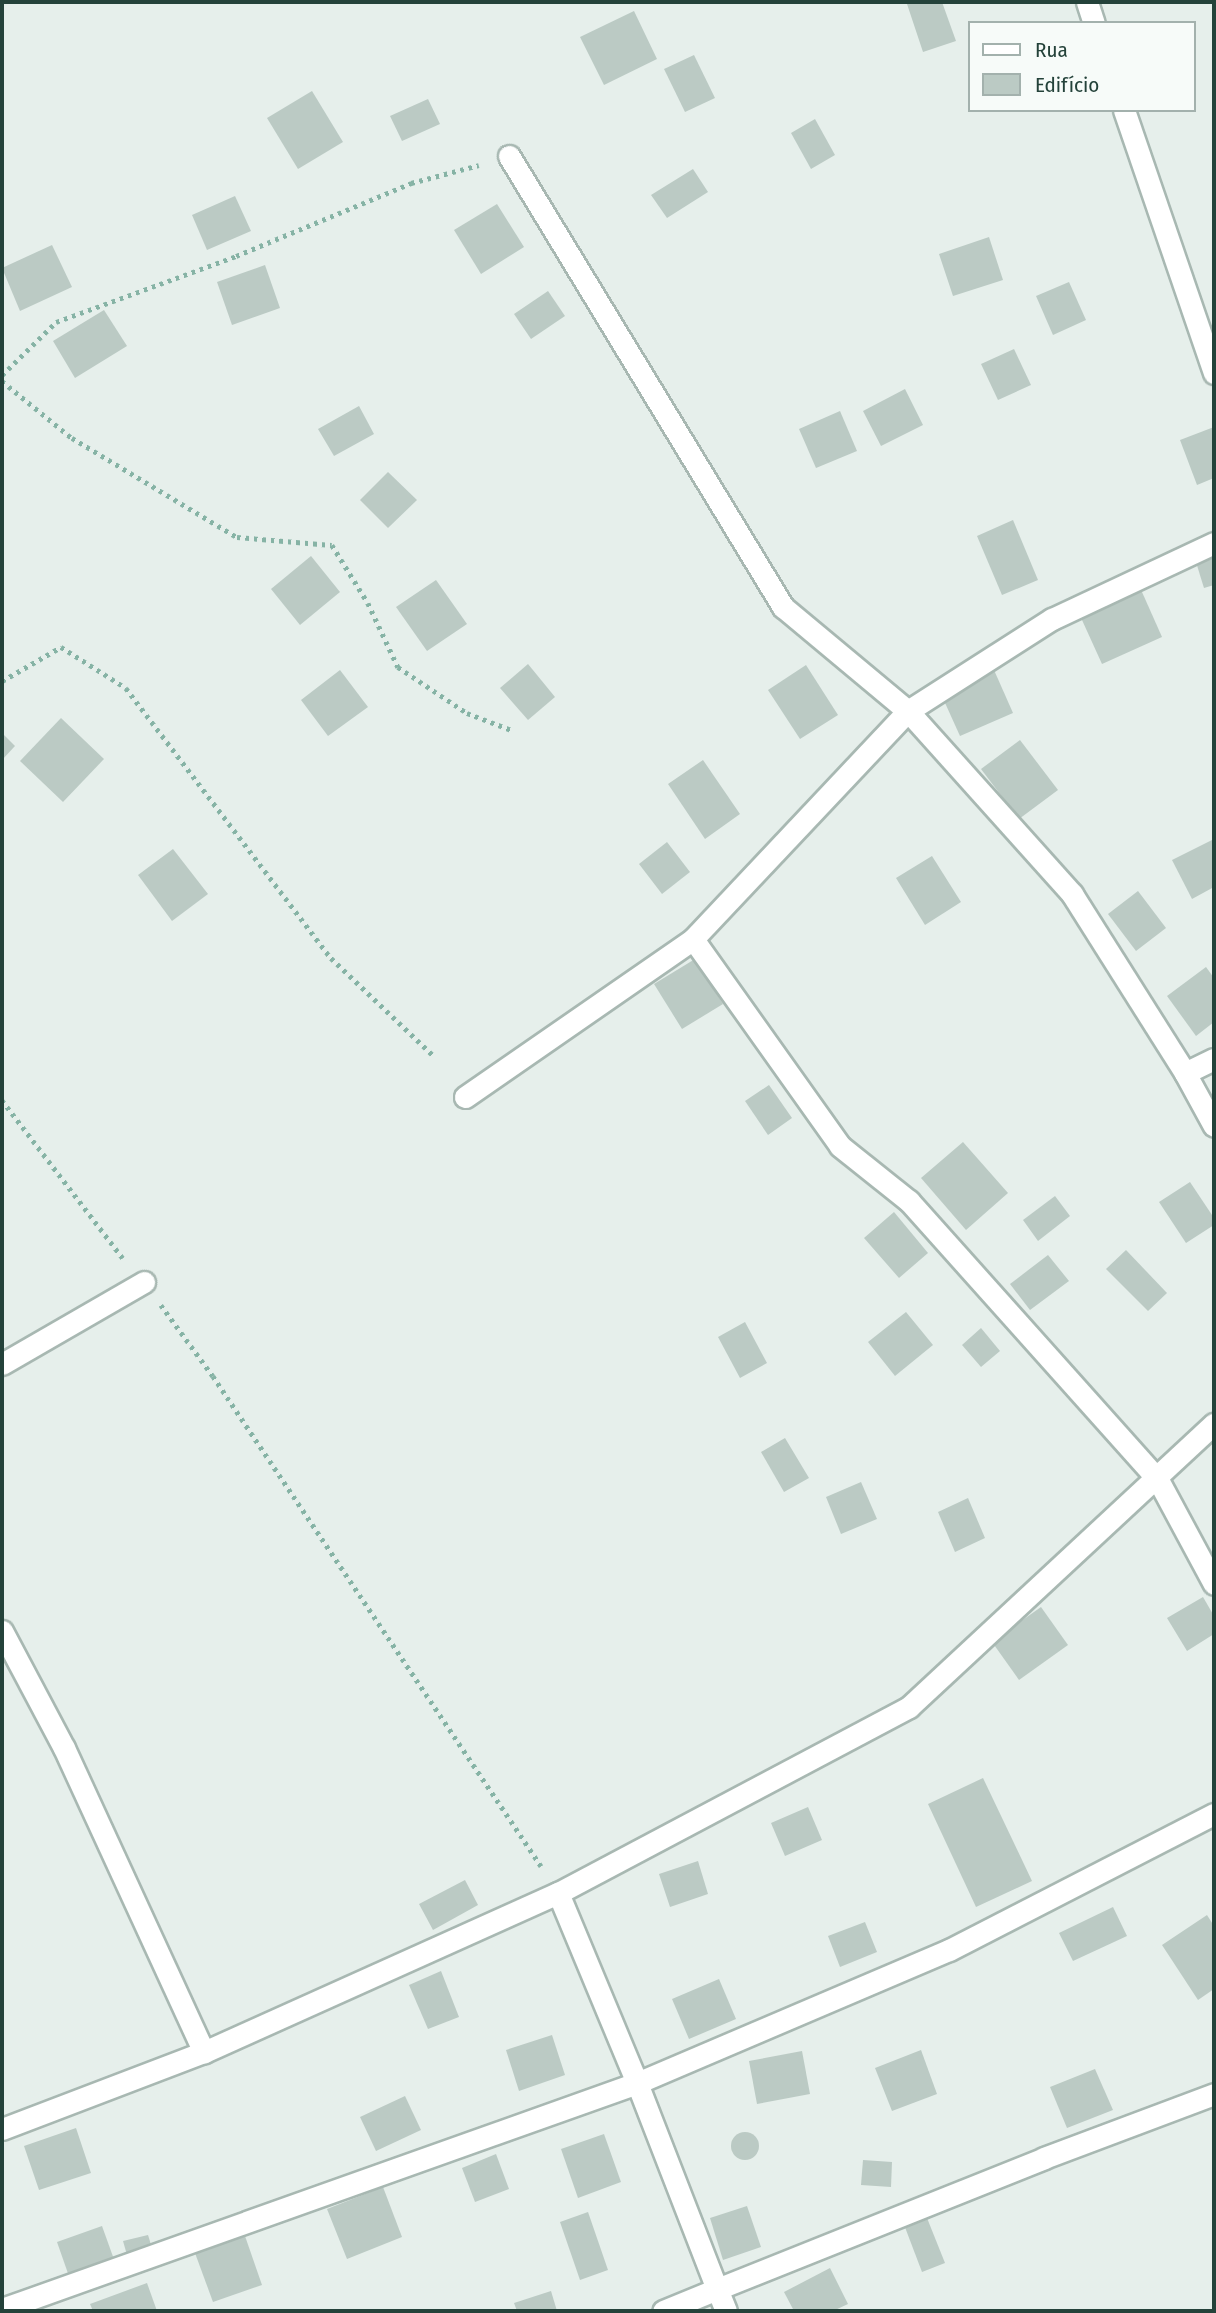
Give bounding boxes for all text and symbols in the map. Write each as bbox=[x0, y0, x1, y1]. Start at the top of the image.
legend bbox=[968, 21, 1195, 112]
text: Rua bbox=[1035, 37, 1068, 63]
text: Edifício bbox=[1035, 72, 1099, 98]

